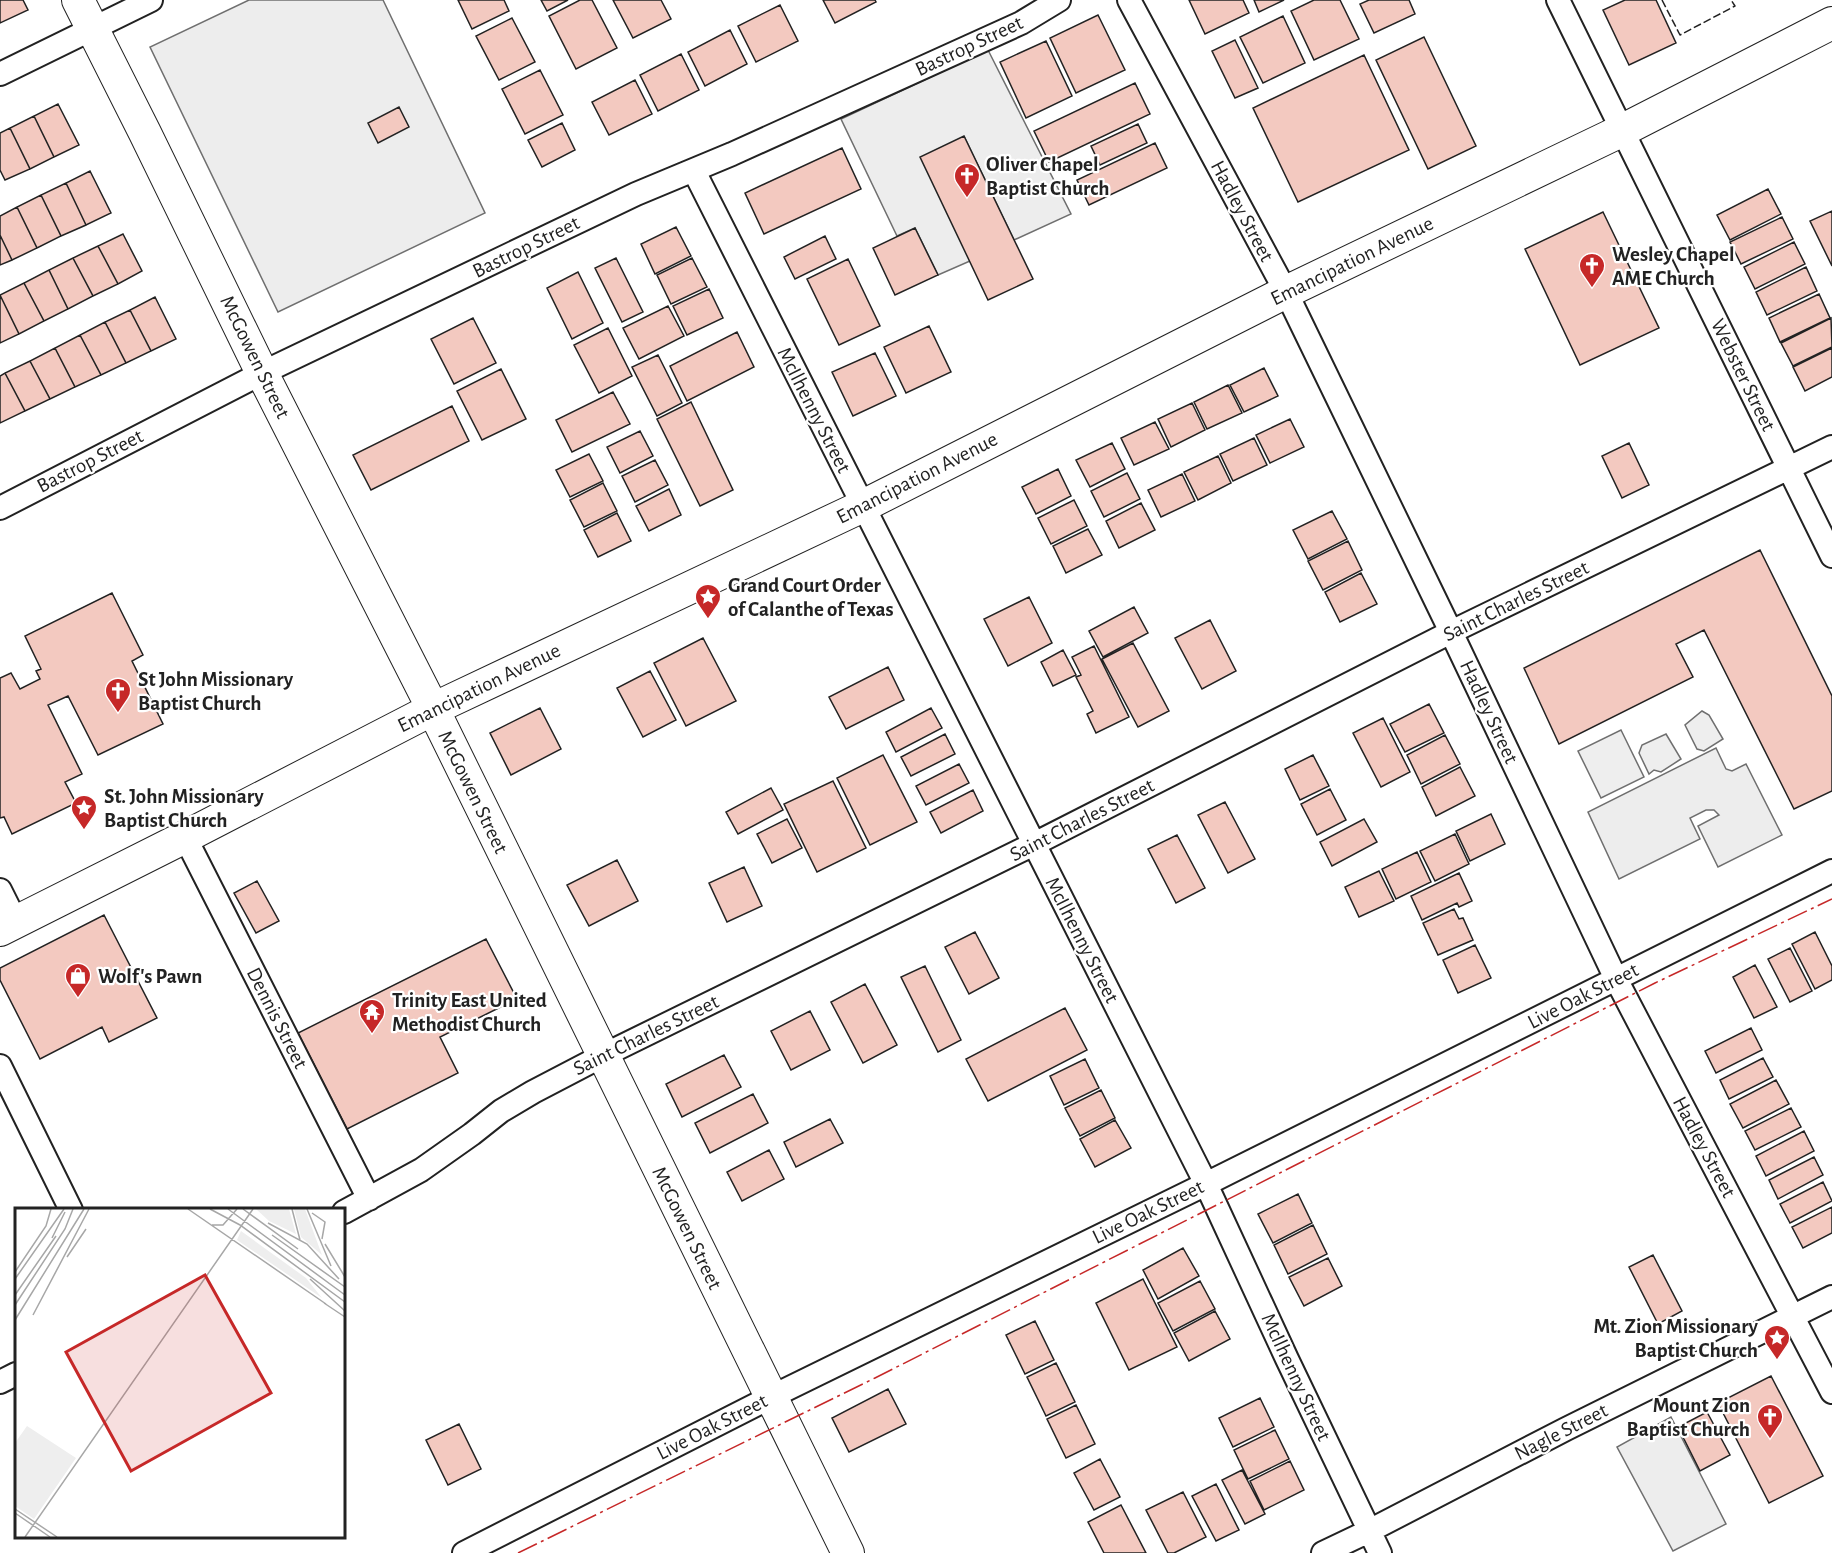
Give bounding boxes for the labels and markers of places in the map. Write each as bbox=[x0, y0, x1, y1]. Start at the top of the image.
place label: Oliver Chapel Baptist Church bbox=[986, 154, 1110, 199]
church icon: Oliver Chapel Baptist Church bbox=[952, 161, 982, 199]
place label: Wesley Chapel AME Church bbox=[1612, 244, 1734, 289]
church icon: Wesley Chapel AME Church bbox=[1577, 251, 1607, 289]
place label: Grand Court Order of Calanthe of Texas bbox=[728, 575, 894, 620]
place icon: Grand Court Order of Calanthe of Texas bbox=[693, 582, 723, 620]
place label: St John Missionary Baptist Church bbox=[138, 669, 294, 714]
church icon: St John Missionary Baptist Church bbox=[103, 676, 133, 714]
place label: St. John Missionary Baptist Church bbox=[104, 786, 264, 831]
place icon: St. John Missionary Baptist Church bbox=[69, 793, 99, 831]
shop icon: Wolf's Pawn bbox=[63, 961, 93, 999]
place label: Wolf's Pawn bbox=[98, 966, 202, 987]
place label: Trinity East United Methodist Church bbox=[392, 990, 547, 1035]
temple icon: Trinity East United Methodist Church bbox=[357, 997, 387, 1035]
place label: Mt. Zion Missionary Baptist Church bbox=[1593, 1316, 1759, 1361]
place icon: Mt. Zion Missionary Baptist Church bbox=[1762, 1323, 1792, 1361]
place label: Mount Zion Baptist Church bbox=[1626, 1395, 1750, 1440]
church icon: Mount Zion Baptist Church bbox=[1755, 1402, 1785, 1440]

